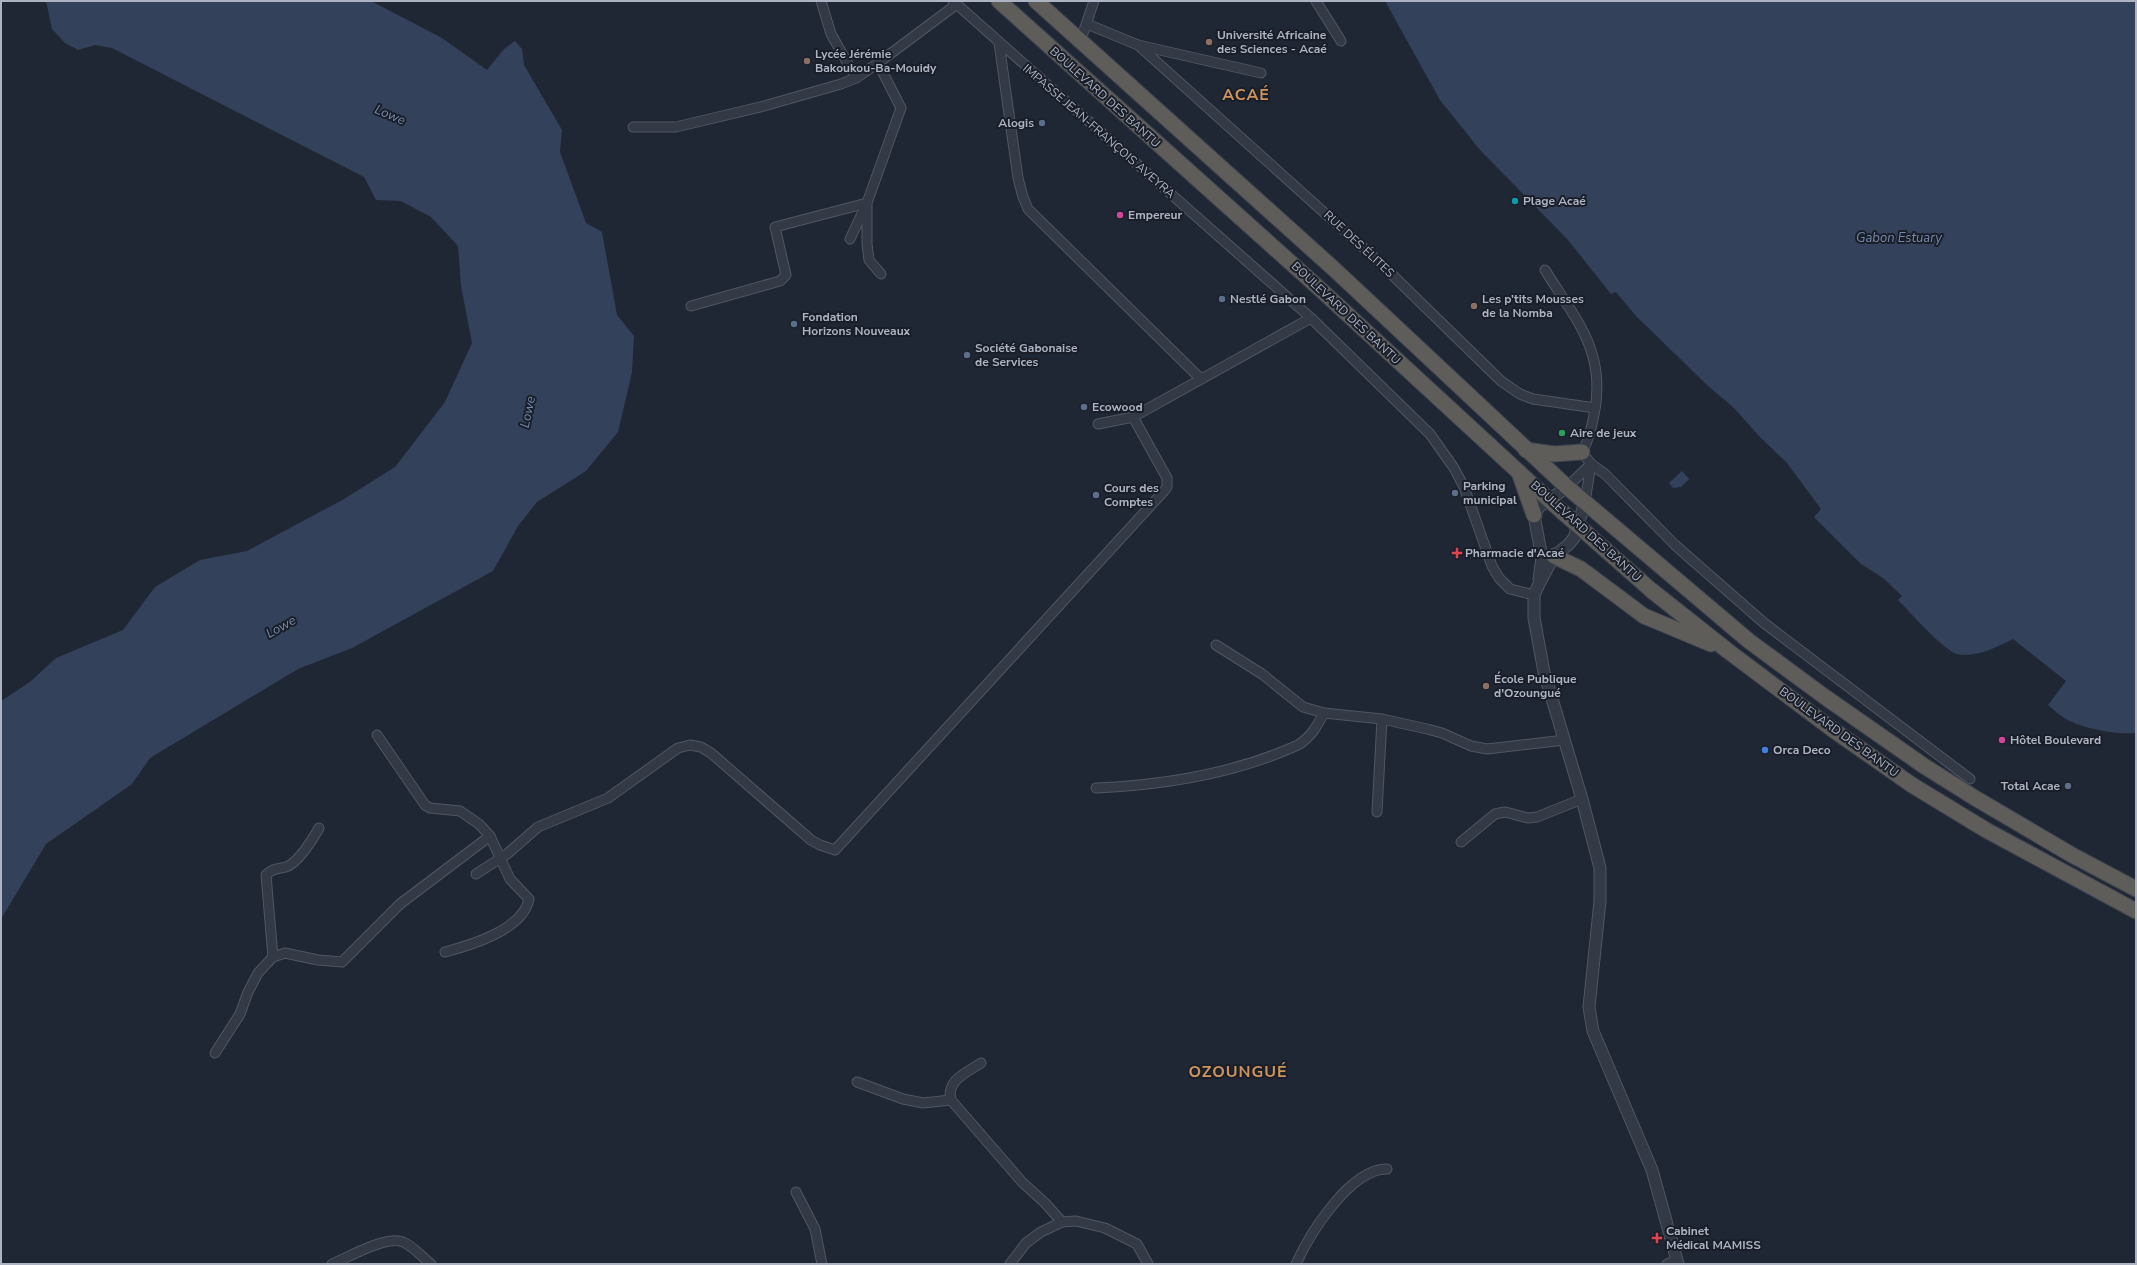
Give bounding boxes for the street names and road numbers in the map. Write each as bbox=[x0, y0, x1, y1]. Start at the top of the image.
street label: BOULEVARD DES BANTU bbox=[1046, 43, 1164, 151]
street label: IMPASSE JEAN-FRANÇOIS AVEYRA bbox=[1019, 60, 1179, 202]
street label: RUE DES ÉLITES bbox=[1320, 207, 1398, 281]
street label: BOULEVARD DES BANTU bbox=[1288, 258, 1404, 368]
street label: BOULEVARD DES BANTU bbox=[1527, 477, 1645, 585]
street label: BOULEVARD DES BANTU bbox=[1776, 683, 1902, 781]

